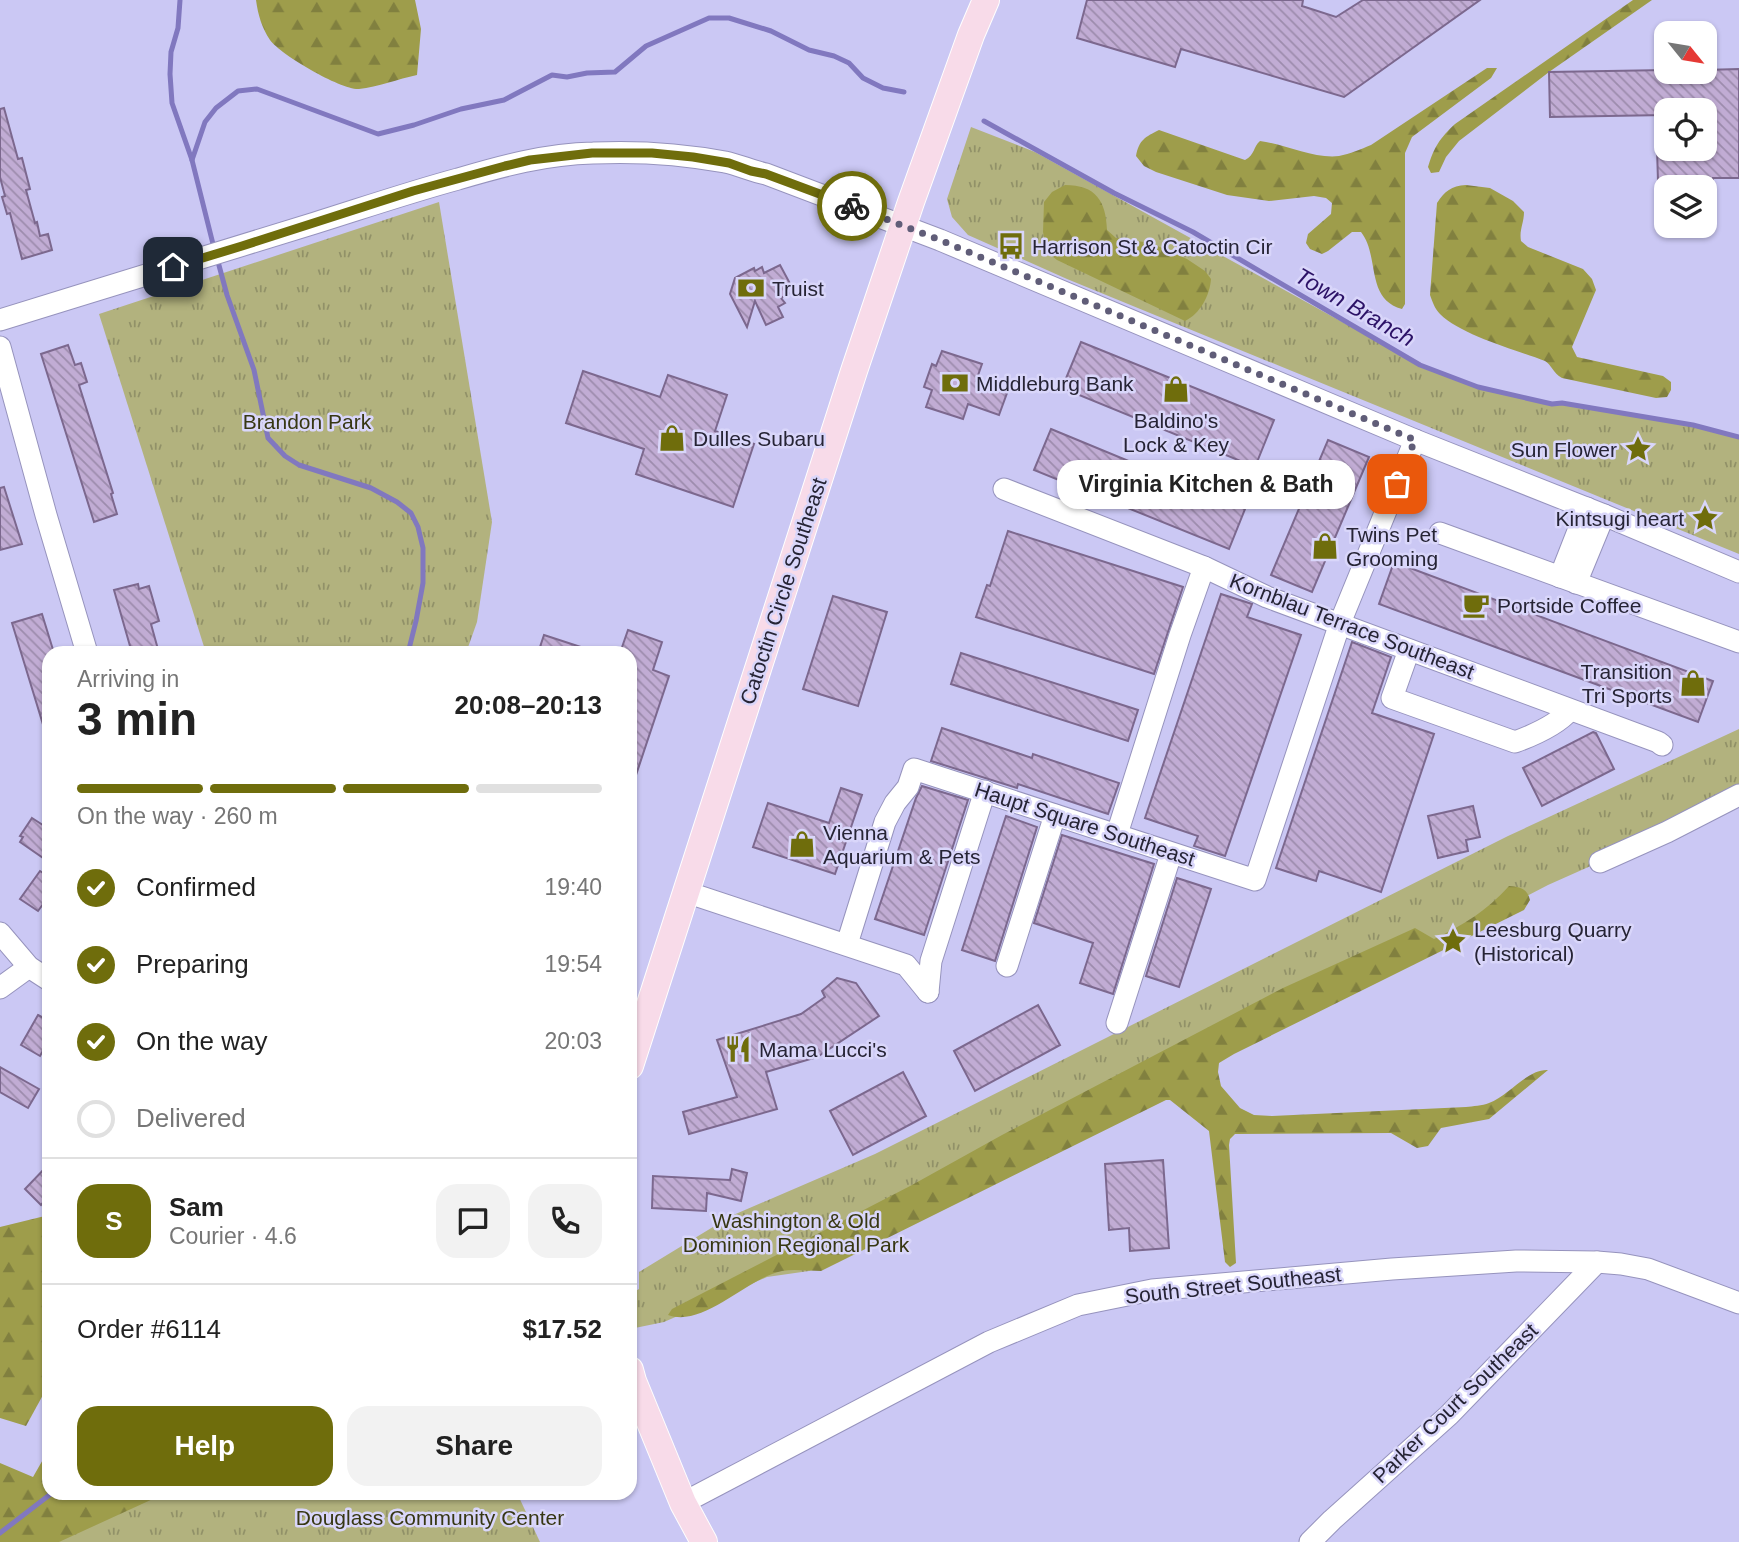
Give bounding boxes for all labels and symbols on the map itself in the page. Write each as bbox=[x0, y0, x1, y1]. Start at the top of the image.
north arrow bbox=[1654, 21, 1717, 84]
courier bbox=[817, 171, 887, 241]
bus stop icon: Harrison St & Catoctin Cir bbox=[996, 231, 1026, 261]
place label: Harrison St & Catoctin Cir bbox=[1032, 235, 1272, 258]
pin bbox=[143, 237, 203, 297]
water label: Town Branch bbox=[1291, 262, 1419, 352]
bank icon: Truist bbox=[736, 273, 766, 303]
place label: Truist bbox=[772, 277, 824, 300]
bank icon: Middleburg Bank bbox=[940, 368, 970, 398]
place label: Middleburg Bank bbox=[976, 372, 1134, 395]
shop icon: Baldino's Lock & Key bbox=[1161, 374, 1191, 404]
place label: Baldino's Lock & Key bbox=[1123, 409, 1230, 456]
park label: Brandon Park bbox=[243, 410, 372, 433]
shop icon: Dulles Subaru bbox=[657, 423, 687, 453]
place label: Dulles Subaru bbox=[693, 427, 825, 450]
place icon: Sun Flower bbox=[1623, 434, 1653, 464]
place label: Sun Flower bbox=[1511, 438, 1617, 461]
pin bbox=[1367, 454, 1427, 514]
callout: Virginia Kitchen & Bath bbox=[1058, 460, 1355, 508]
street label: Catoctin Circle Southeast bbox=[735, 475, 831, 707]
place icon: Kintsugi heart bbox=[1690, 503, 1720, 533]
place label: Kintsugi heart bbox=[1556, 507, 1684, 530]
place label: Twins Pet Grooming bbox=[1346, 523, 1438, 570]
shop icon: Twins Pet Grooming bbox=[1310, 531, 1340, 561]
street label: Kornblau Terrace Southeast bbox=[1227, 569, 1478, 683]
cafe icon: Portside Coffee bbox=[1461, 590, 1491, 620]
place label: Portside Coffee bbox=[1497, 594, 1641, 617]
place label: Transition Tri Sports bbox=[1581, 660, 1672, 707]
shop icon: Transition Tri Sports bbox=[1678, 668, 1708, 698]
street label: Haupt Square Southeast bbox=[972, 778, 1198, 871]
place label: Vienna Aquarium & Pets bbox=[823, 821, 981, 868]
shop icon: Vienna Aquarium & Pets bbox=[787, 829, 817, 859]
place label: Leesburg Quarry (Historical) bbox=[1474, 918, 1632, 965]
place icon: Leesburg Quarry (Historical) bbox=[1438, 926, 1468, 956]
restaurant icon: Mama Lucci's bbox=[723, 1034, 753, 1064]
place label: Mama Lucci's bbox=[759, 1038, 887, 1061]
park label: Washington & Old Dominion Regional Park bbox=[683, 1209, 910, 1256]
street label: South Street Southeast bbox=[1124, 1262, 1342, 1308]
street label: Parker Court Southeast bbox=[1368, 1318, 1542, 1487]
park label: Douglass Community Center bbox=[296, 1506, 564, 1529]

